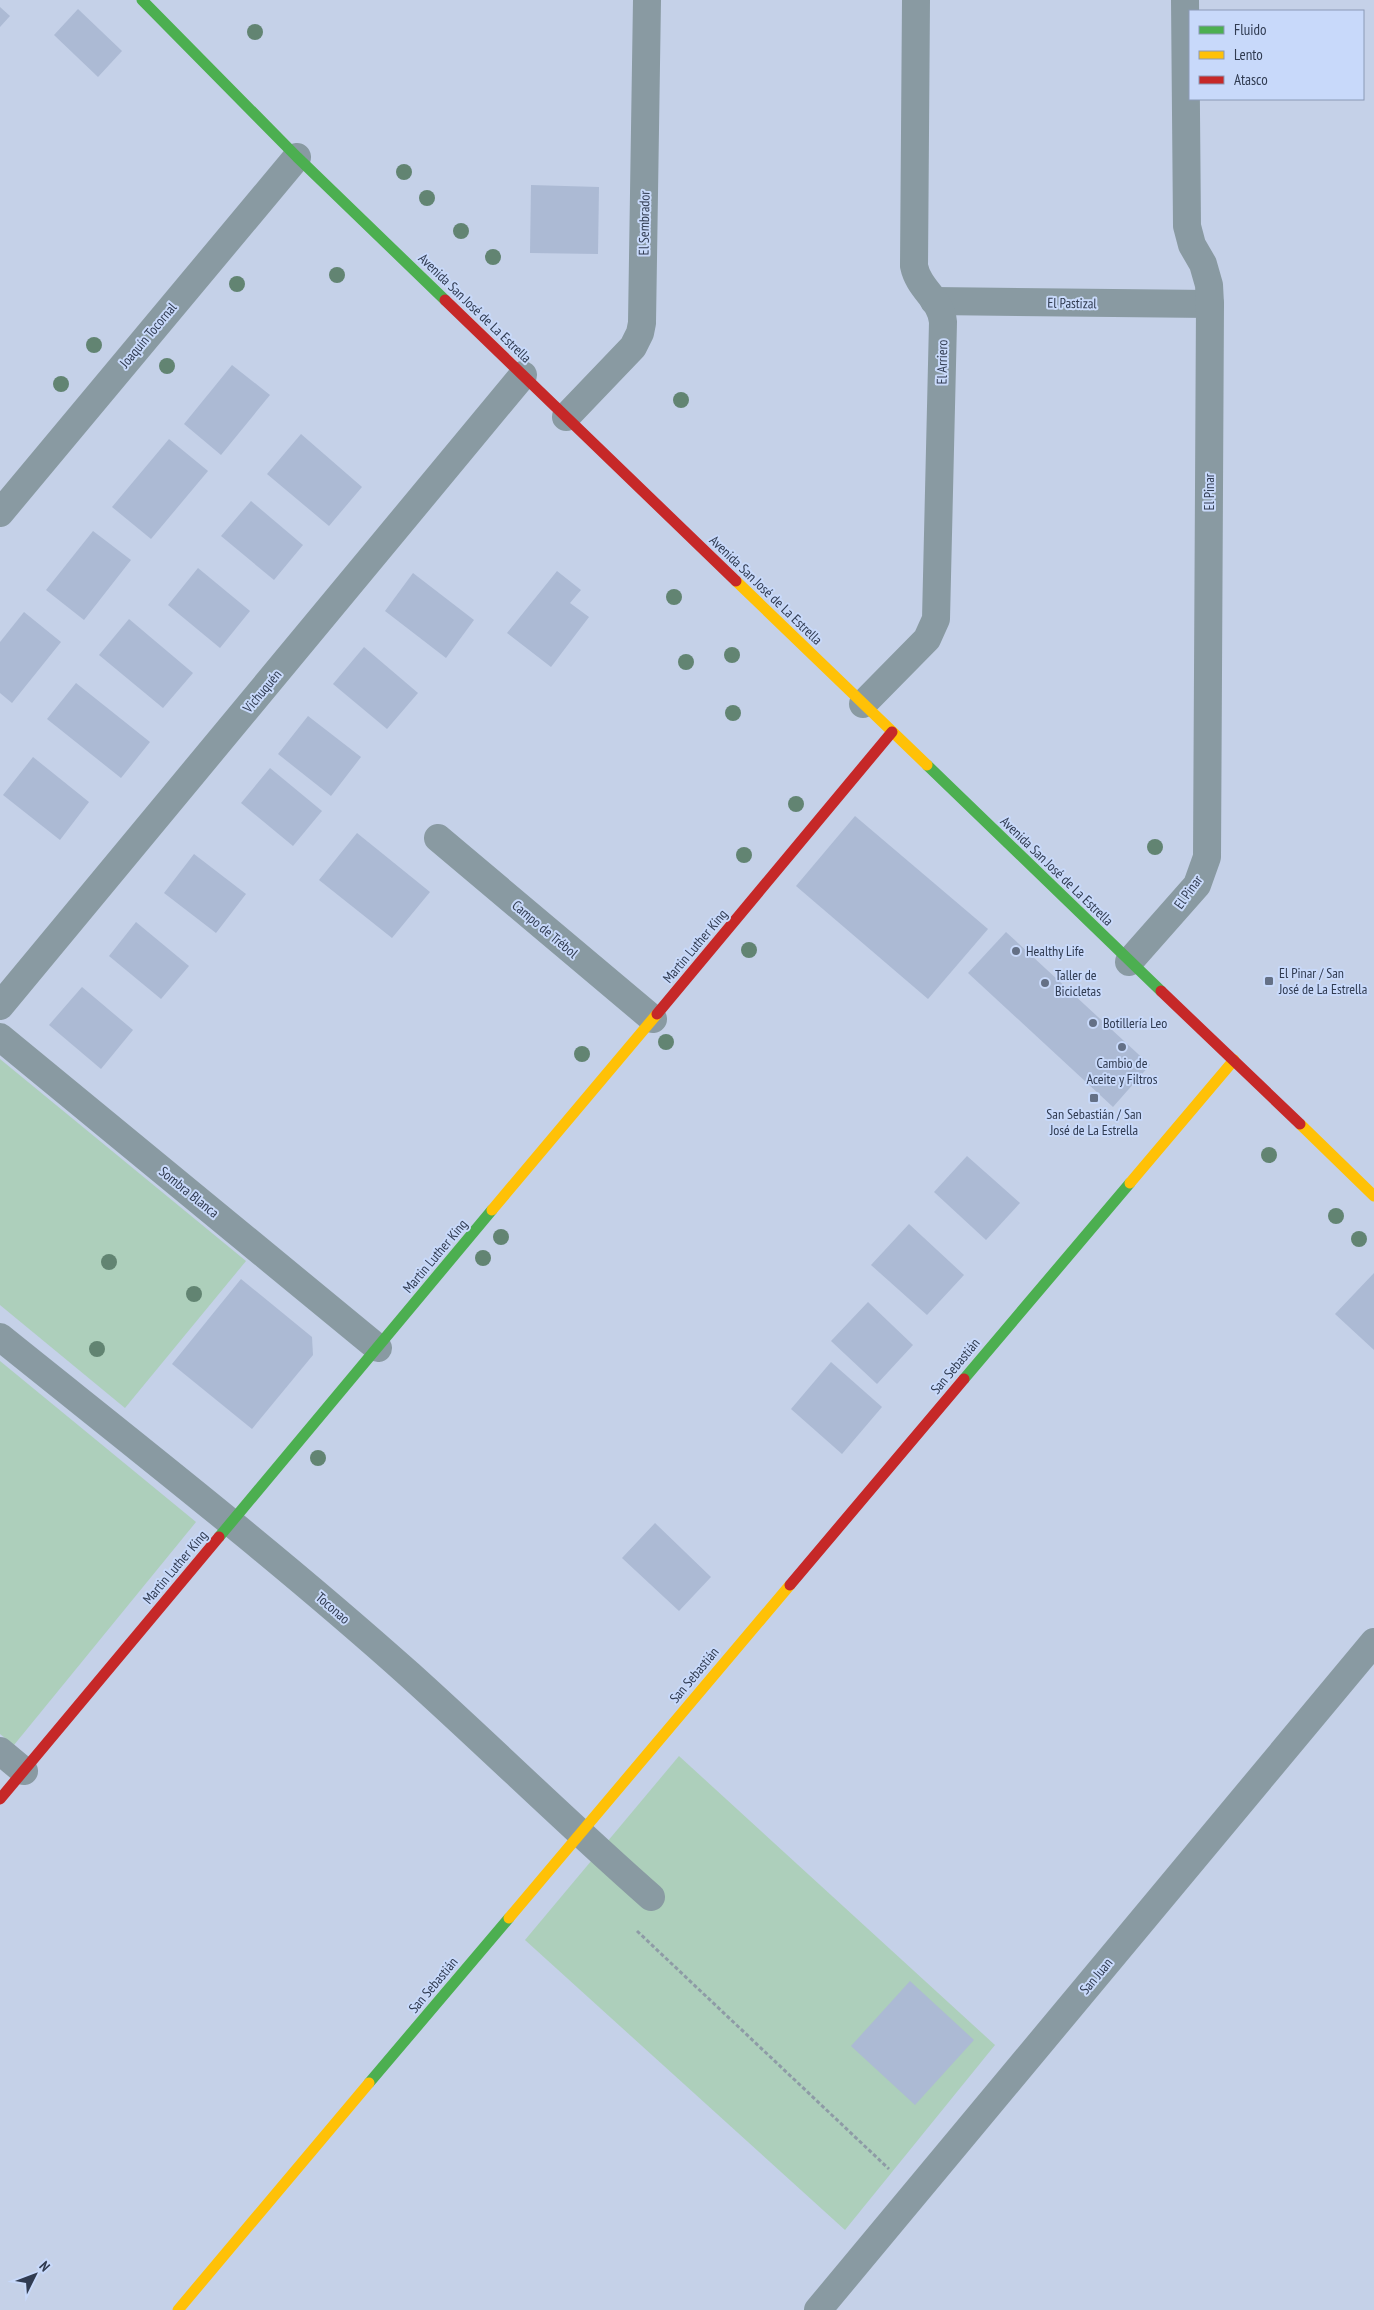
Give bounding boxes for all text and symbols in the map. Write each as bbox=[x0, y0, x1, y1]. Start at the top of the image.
legend bbox=[1189, 10, 1364, 100]
text: Fluido bbox=[1234, 20, 1266, 39]
text: Lento bbox=[1234, 45, 1263, 64]
text: Atasco bbox=[1234, 70, 1268, 89]
street label: El Sembrador bbox=[634, 190, 654, 255]
street label: Avenida San José de La Estrella bbox=[415, 249, 535, 367]
street label: El Pastizal bbox=[1047, 294, 1098, 312]
street label: Joaquín Tocornal bbox=[115, 298, 181, 372]
street label: El Arriero bbox=[933, 339, 951, 385]
street label: El Pinar bbox=[1200, 473, 1218, 511]
street label: Avenida San José de La Estrella bbox=[706, 531, 826, 649]
street label: Vichuquén bbox=[238, 666, 285, 717]
street label: Avenida San José de La Estrella bbox=[997, 812, 1117, 930]
street label: El Pinar bbox=[1170, 872, 1206, 912]
street label: Campo de Trébol bbox=[508, 896, 582, 962]
street label: Martin Luther King bbox=[659, 905, 731, 987]
place label: Healthy Life bbox=[1026, 942, 1084, 960]
marker: Healthy Life bbox=[1010, 945, 1022, 957]
place label: El Pinar / San José de La Estrella bbox=[1278, 964, 1367, 998]
place label: Taller de Bicicletas bbox=[1055, 966, 1101, 1000]
marker: El Pinar / San José de La Estrella bbox=[1263, 975, 1275, 987]
marker: Taller de Bicicletas bbox=[1039, 977, 1051, 989]
place label: Botillería Leo bbox=[1103, 1014, 1167, 1032]
marker: Botillería Leo bbox=[1087, 1017, 1099, 1029]
marker: Cambio de Aceite y Filtros bbox=[1116, 1041, 1128, 1053]
place label: Cambio de Aceite y Filtros bbox=[1087, 1054, 1158, 1088]
marker: San Sebastián / San José de La Estrella bbox=[1088, 1092, 1100, 1104]
place label: San Sebastián / San José de La Estrella bbox=[1046, 1105, 1142, 1139]
street label: Sombra Blanca bbox=[155, 1162, 223, 1222]
street label: Martin Luther King bbox=[399, 1215, 471, 1297]
street label: San Sebastián bbox=[926, 1334, 984, 1398]
street label: Martin Luther King bbox=[139, 1526, 211, 1608]
street label: Toconao bbox=[312, 1588, 354, 1628]
street label: San Sebastián bbox=[665, 1643, 723, 1707]
street label: San Sebastián bbox=[404, 1953, 462, 2017]
street label: San Juan bbox=[1076, 1954, 1116, 1998]
north arrow bbox=[10, 2250, 60, 2300]
text: N bbox=[35, 2257, 54, 2275]

